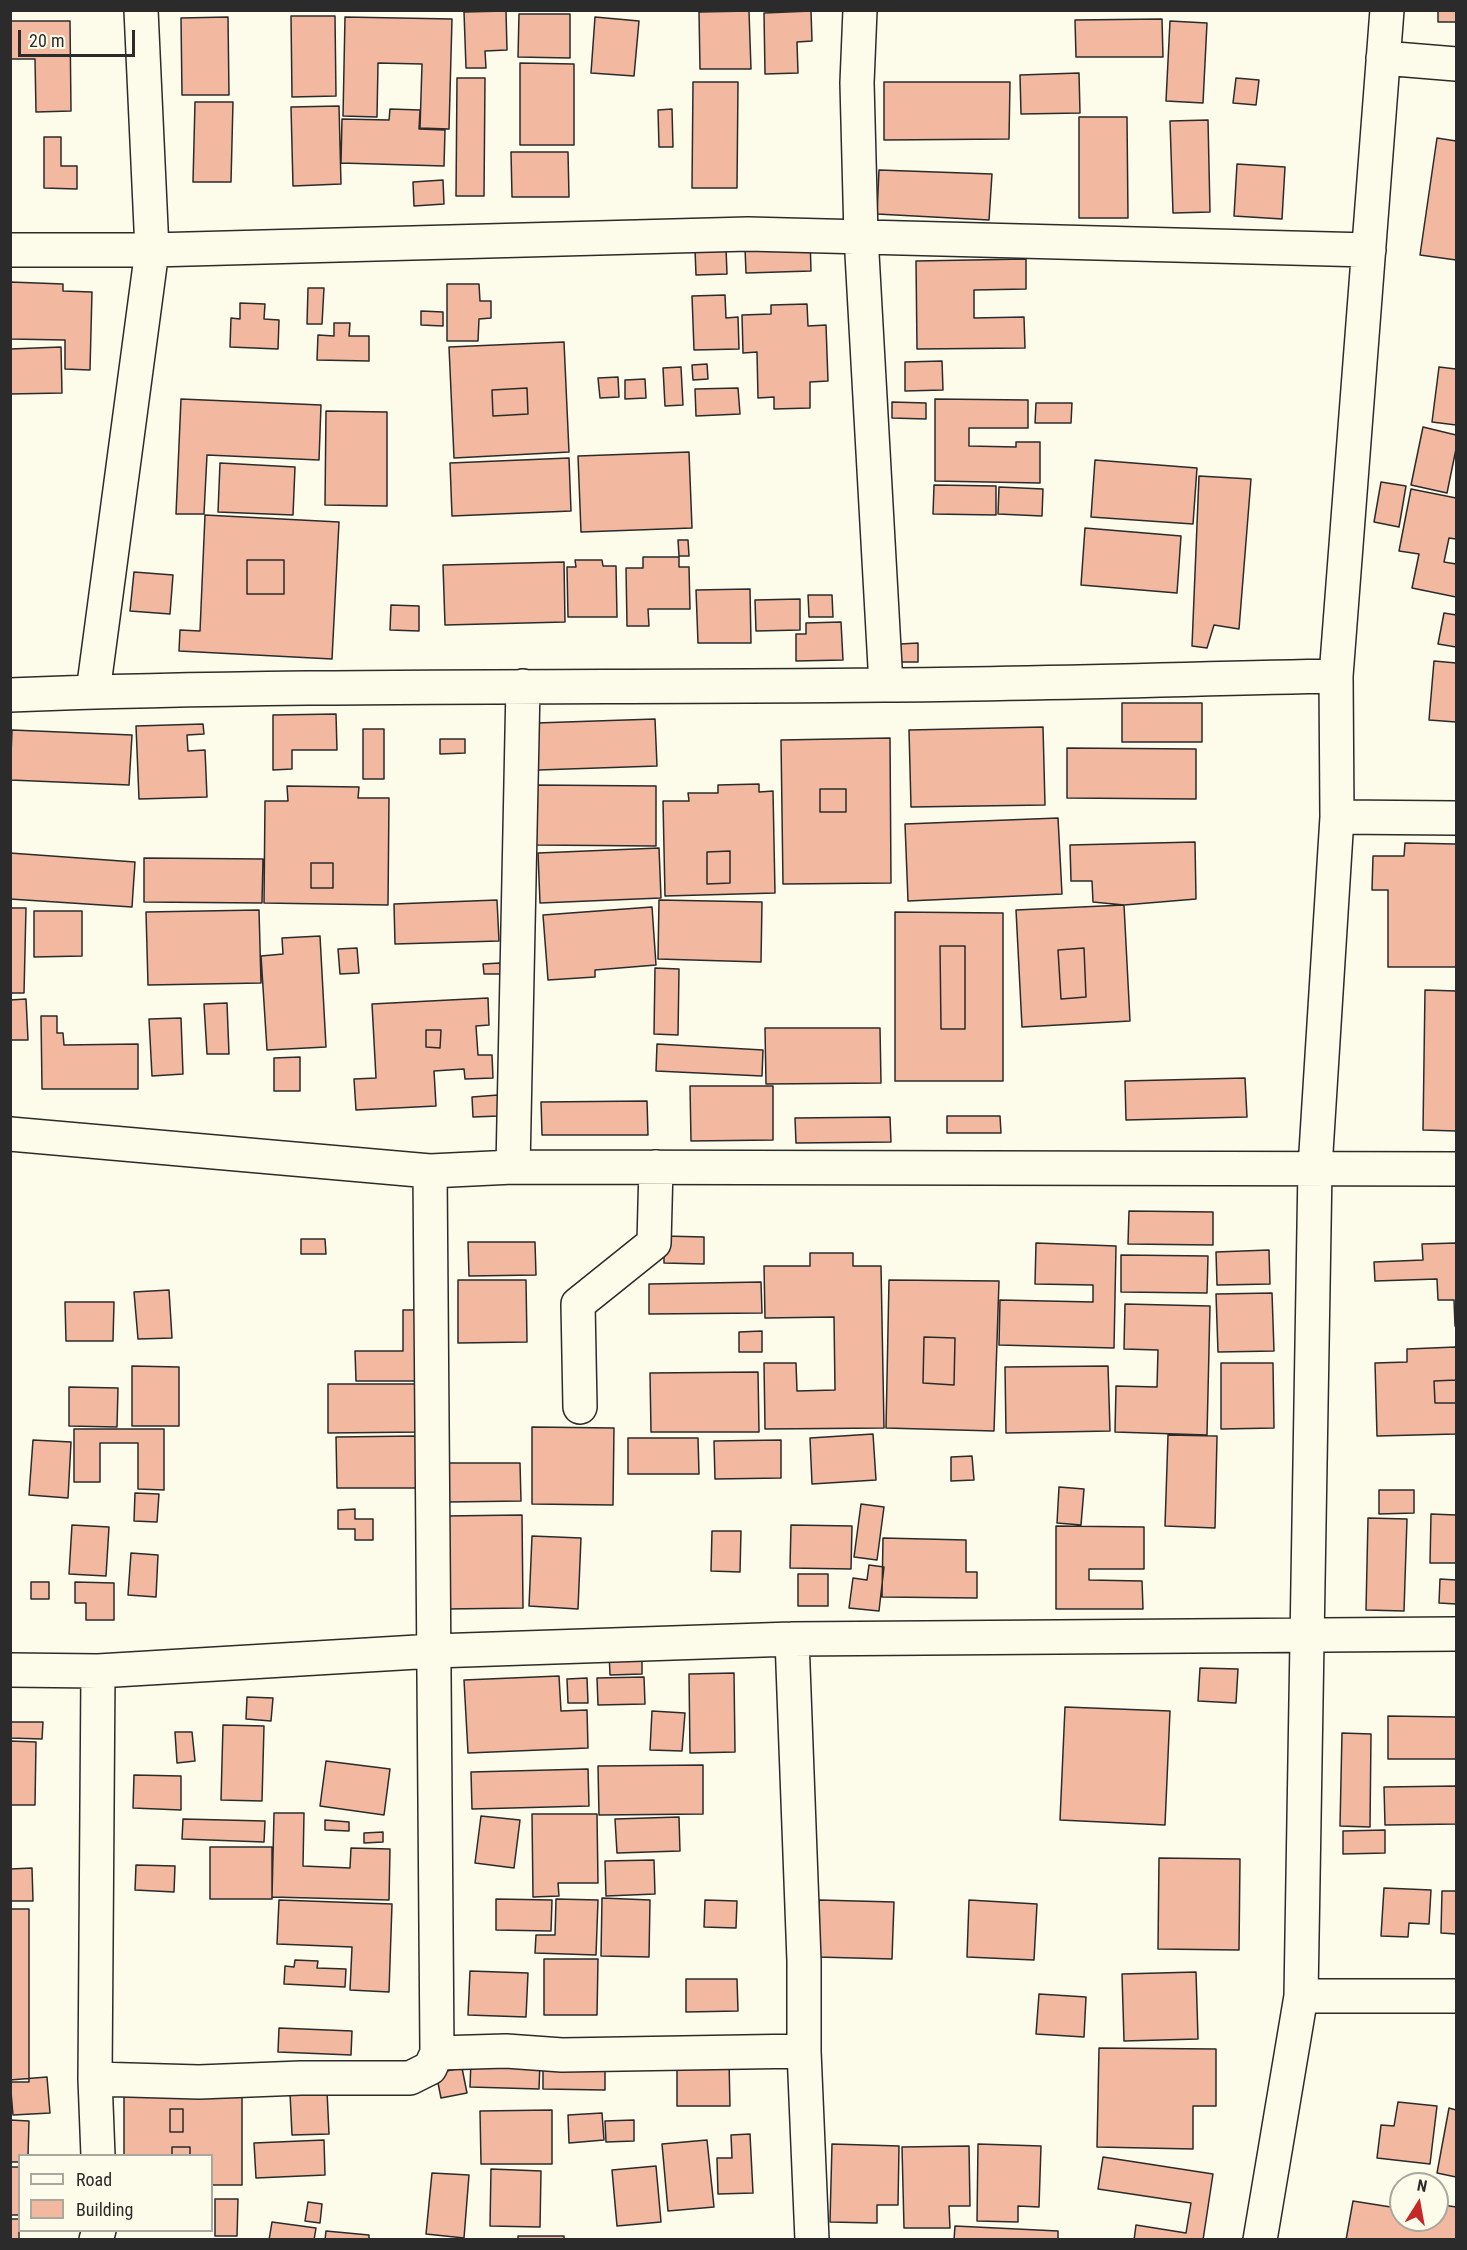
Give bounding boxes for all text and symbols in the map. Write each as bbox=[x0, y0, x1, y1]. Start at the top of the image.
scale bar bbox=[21, 18, 138, 56]
text: 20 m bbox=[29, 30, 64, 51]
legend bbox=[18, 2154, 213, 2232]
text: Road bbox=[76, 2169, 112, 2190]
north arrow bbox=[1389, 2172, 1449, 2232]
text: N bbox=[1416, 2176, 1429, 2196]
text: Building bbox=[76, 2199, 133, 2220]

